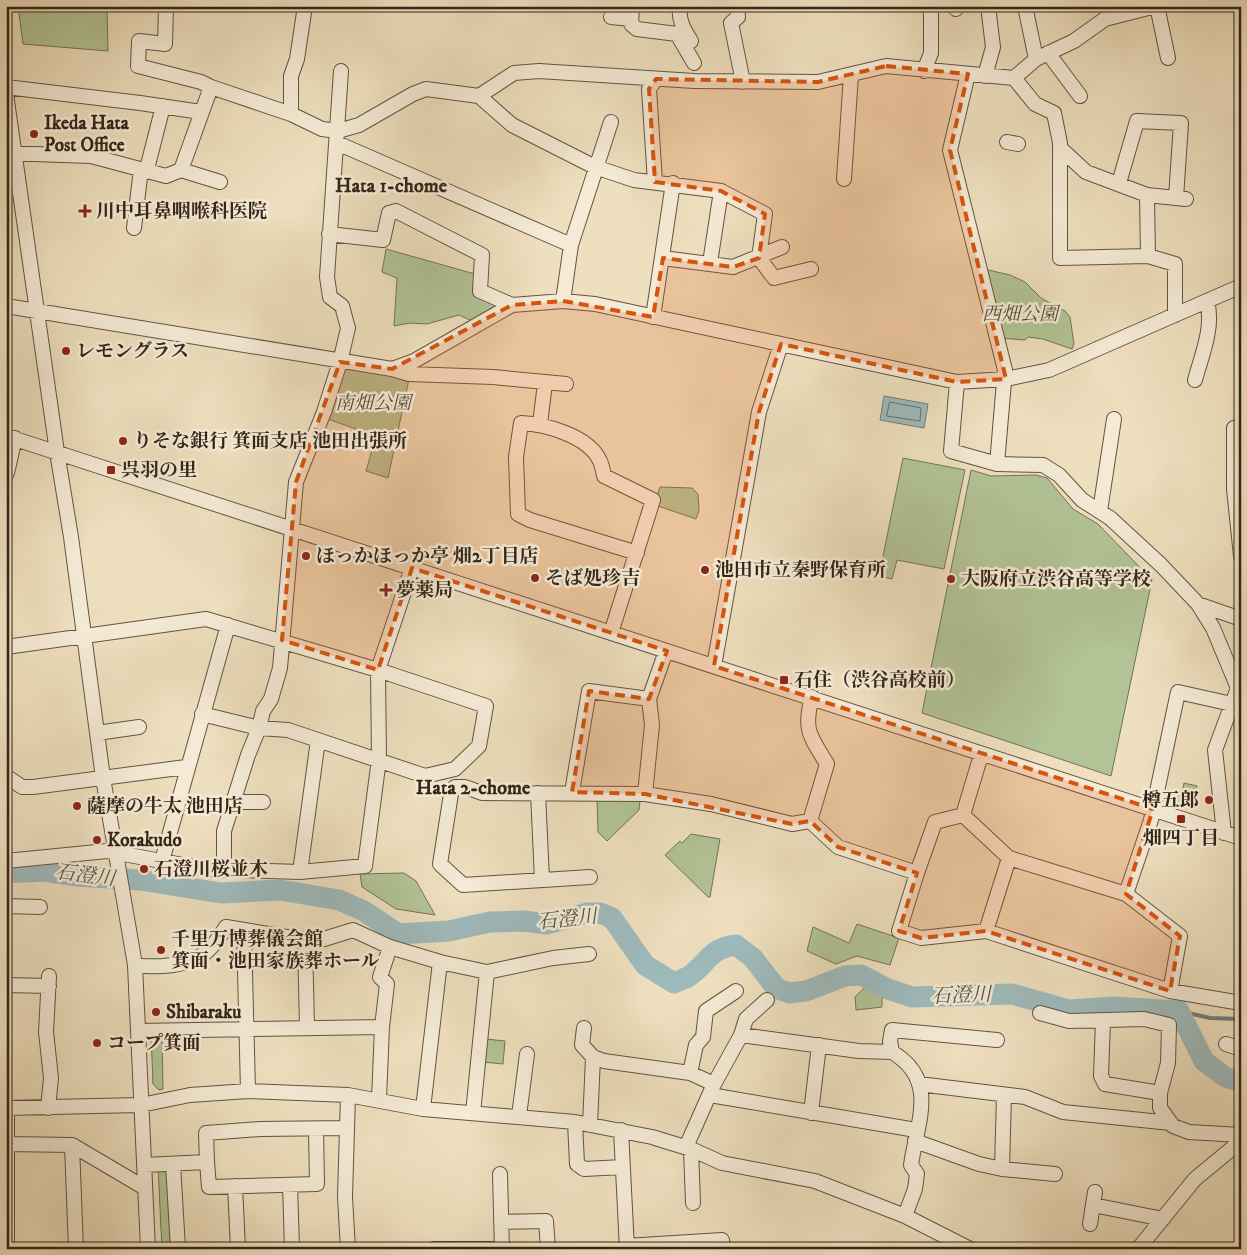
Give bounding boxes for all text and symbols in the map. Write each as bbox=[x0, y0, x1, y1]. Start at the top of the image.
place label: Ikeda Hata Post Office bbox=[44, 112, 130, 157]
marker: Ikeda Hata Post Office bbox=[28, 128, 40, 140]
district label: Hata 1-chome bbox=[335, 174, 448, 199]
place label: 川中耳鼻咽喉科医院 bbox=[96, 200, 267, 223]
marker: 川中耳鼻咽喉科医院 bbox=[78, 204, 92, 218]
park label: 西畑公園 bbox=[982, 303, 1061, 326]
place label: レモングラス bbox=[76, 340, 189, 363]
marker: レモングラス bbox=[60, 345, 72, 357]
park label: 南畑公園 bbox=[335, 392, 414, 415]
place label: りそな銀行 箕面支店 池田出張所 bbox=[133, 430, 407, 453]
marker: りそな銀行 箕面支店 池田出張所 bbox=[117, 435, 129, 447]
place label: 呉羽の里 bbox=[121, 459, 197, 482]
marker: 呉羽の里 bbox=[105, 464, 117, 476]
place label: ほっかほっか亭 畑2丁目店 bbox=[316, 545, 538, 568]
marker: ほっかほっか亭 畑2丁目店 bbox=[300, 550, 312, 562]
place label: 池田市立秦野保育所 bbox=[715, 559, 886, 582]
marker: 池田市立秦野保育所 bbox=[699, 564, 711, 576]
place label: そば処珍吉 bbox=[545, 567, 640, 590]
place label: 大阪府立渋谷高等学校 bbox=[961, 568, 1151, 591]
marker: そば処珍吉 bbox=[529, 572, 541, 584]
marker: 大阪府立渋谷高等学校 bbox=[945, 573, 957, 585]
place label: 夢薬局 bbox=[396, 579, 453, 602]
marker: 夢薬局 bbox=[380, 584, 392, 596]
place label: 石住（渋谷高校前） bbox=[794, 669, 965, 692]
marker: 石住（渋谷高校前） bbox=[778, 674, 790, 686]
district label: Hata 2-chome bbox=[416, 776, 531, 801]
place label: 樽五郎 bbox=[1142, 789, 1199, 812]
marker: 樽五郎 bbox=[1203, 794, 1215, 806]
place label: 薩摩の牛太 池田店 bbox=[87, 795, 243, 818]
marker: 薩摩の牛太 池田店 bbox=[71, 800, 83, 812]
marker: 畑四丁目 bbox=[1175, 813, 1187, 825]
place label: 畑四丁目 bbox=[1143, 827, 1219, 850]
place label: Korakudo bbox=[107, 829, 182, 852]
marker: Korakudo bbox=[91, 834, 103, 846]
place label: 石澄川桜並木 bbox=[154, 858, 268, 881]
water label: 石澄川 bbox=[54, 860, 118, 892]
marker: 石澄川桜並木 bbox=[138, 863, 150, 875]
water label: 石澄川 bbox=[536, 904, 600, 936]
place label: 千里万博葬儀会館 箕面・池田家族葬ホール bbox=[171, 928, 380, 973]
marker: 千里万博葬儀会館 箕面・池田家族葬ホール bbox=[155, 944, 167, 956]
water label: 石澄川 bbox=[931, 982, 993, 1010]
place label: Shibaraku bbox=[166, 1001, 241, 1024]
marker: Shibaraku bbox=[150, 1006, 162, 1018]
place label: コープ箕面 bbox=[107, 1032, 201, 1055]
marker: コープ箕面 bbox=[91, 1037, 103, 1049]

